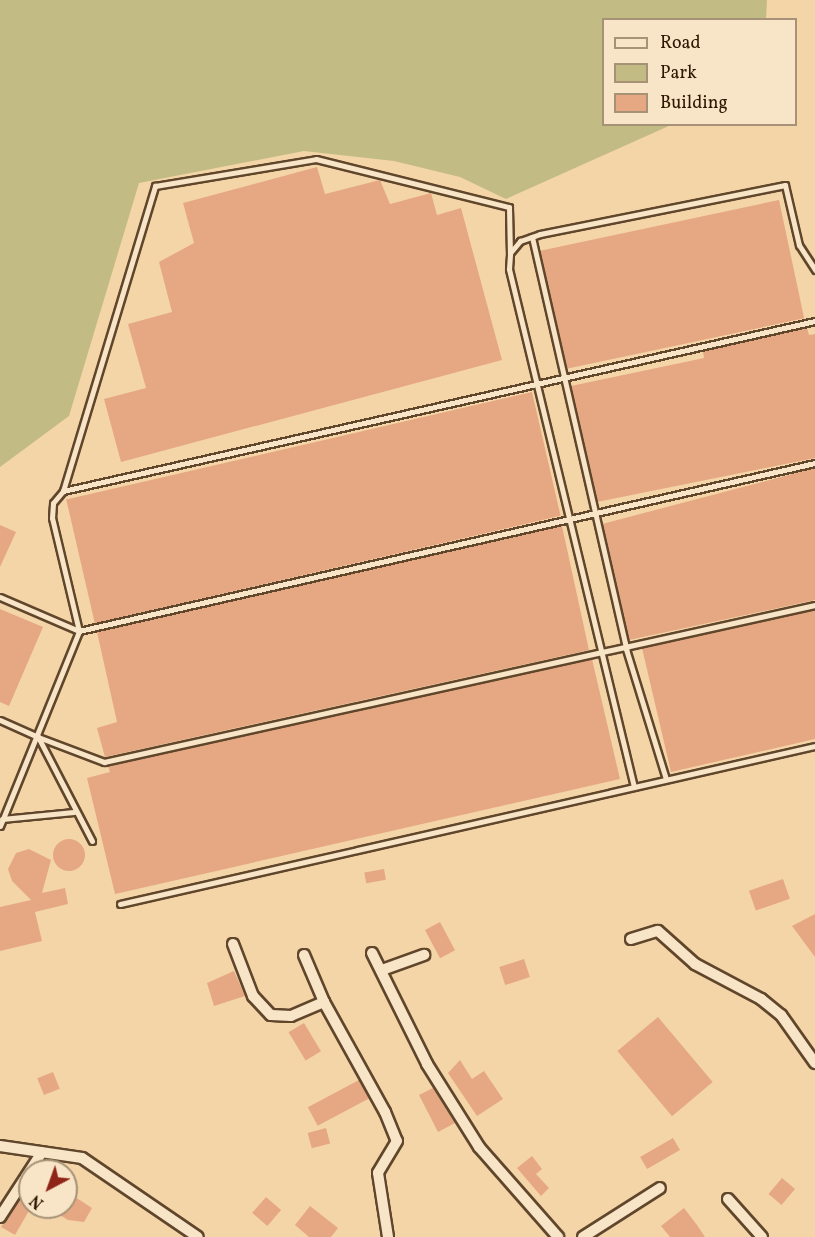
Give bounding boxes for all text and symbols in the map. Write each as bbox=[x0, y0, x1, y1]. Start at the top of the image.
legend bbox=[602, 18, 797, 126]
text: Road bbox=[660, 31, 701, 56]
text: Park bbox=[660, 61, 697, 86]
text: Building bbox=[660, 91, 728, 116]
north arrow bbox=[18, 1159, 78, 1219]
text: N bbox=[26, 1189, 49, 1213]

